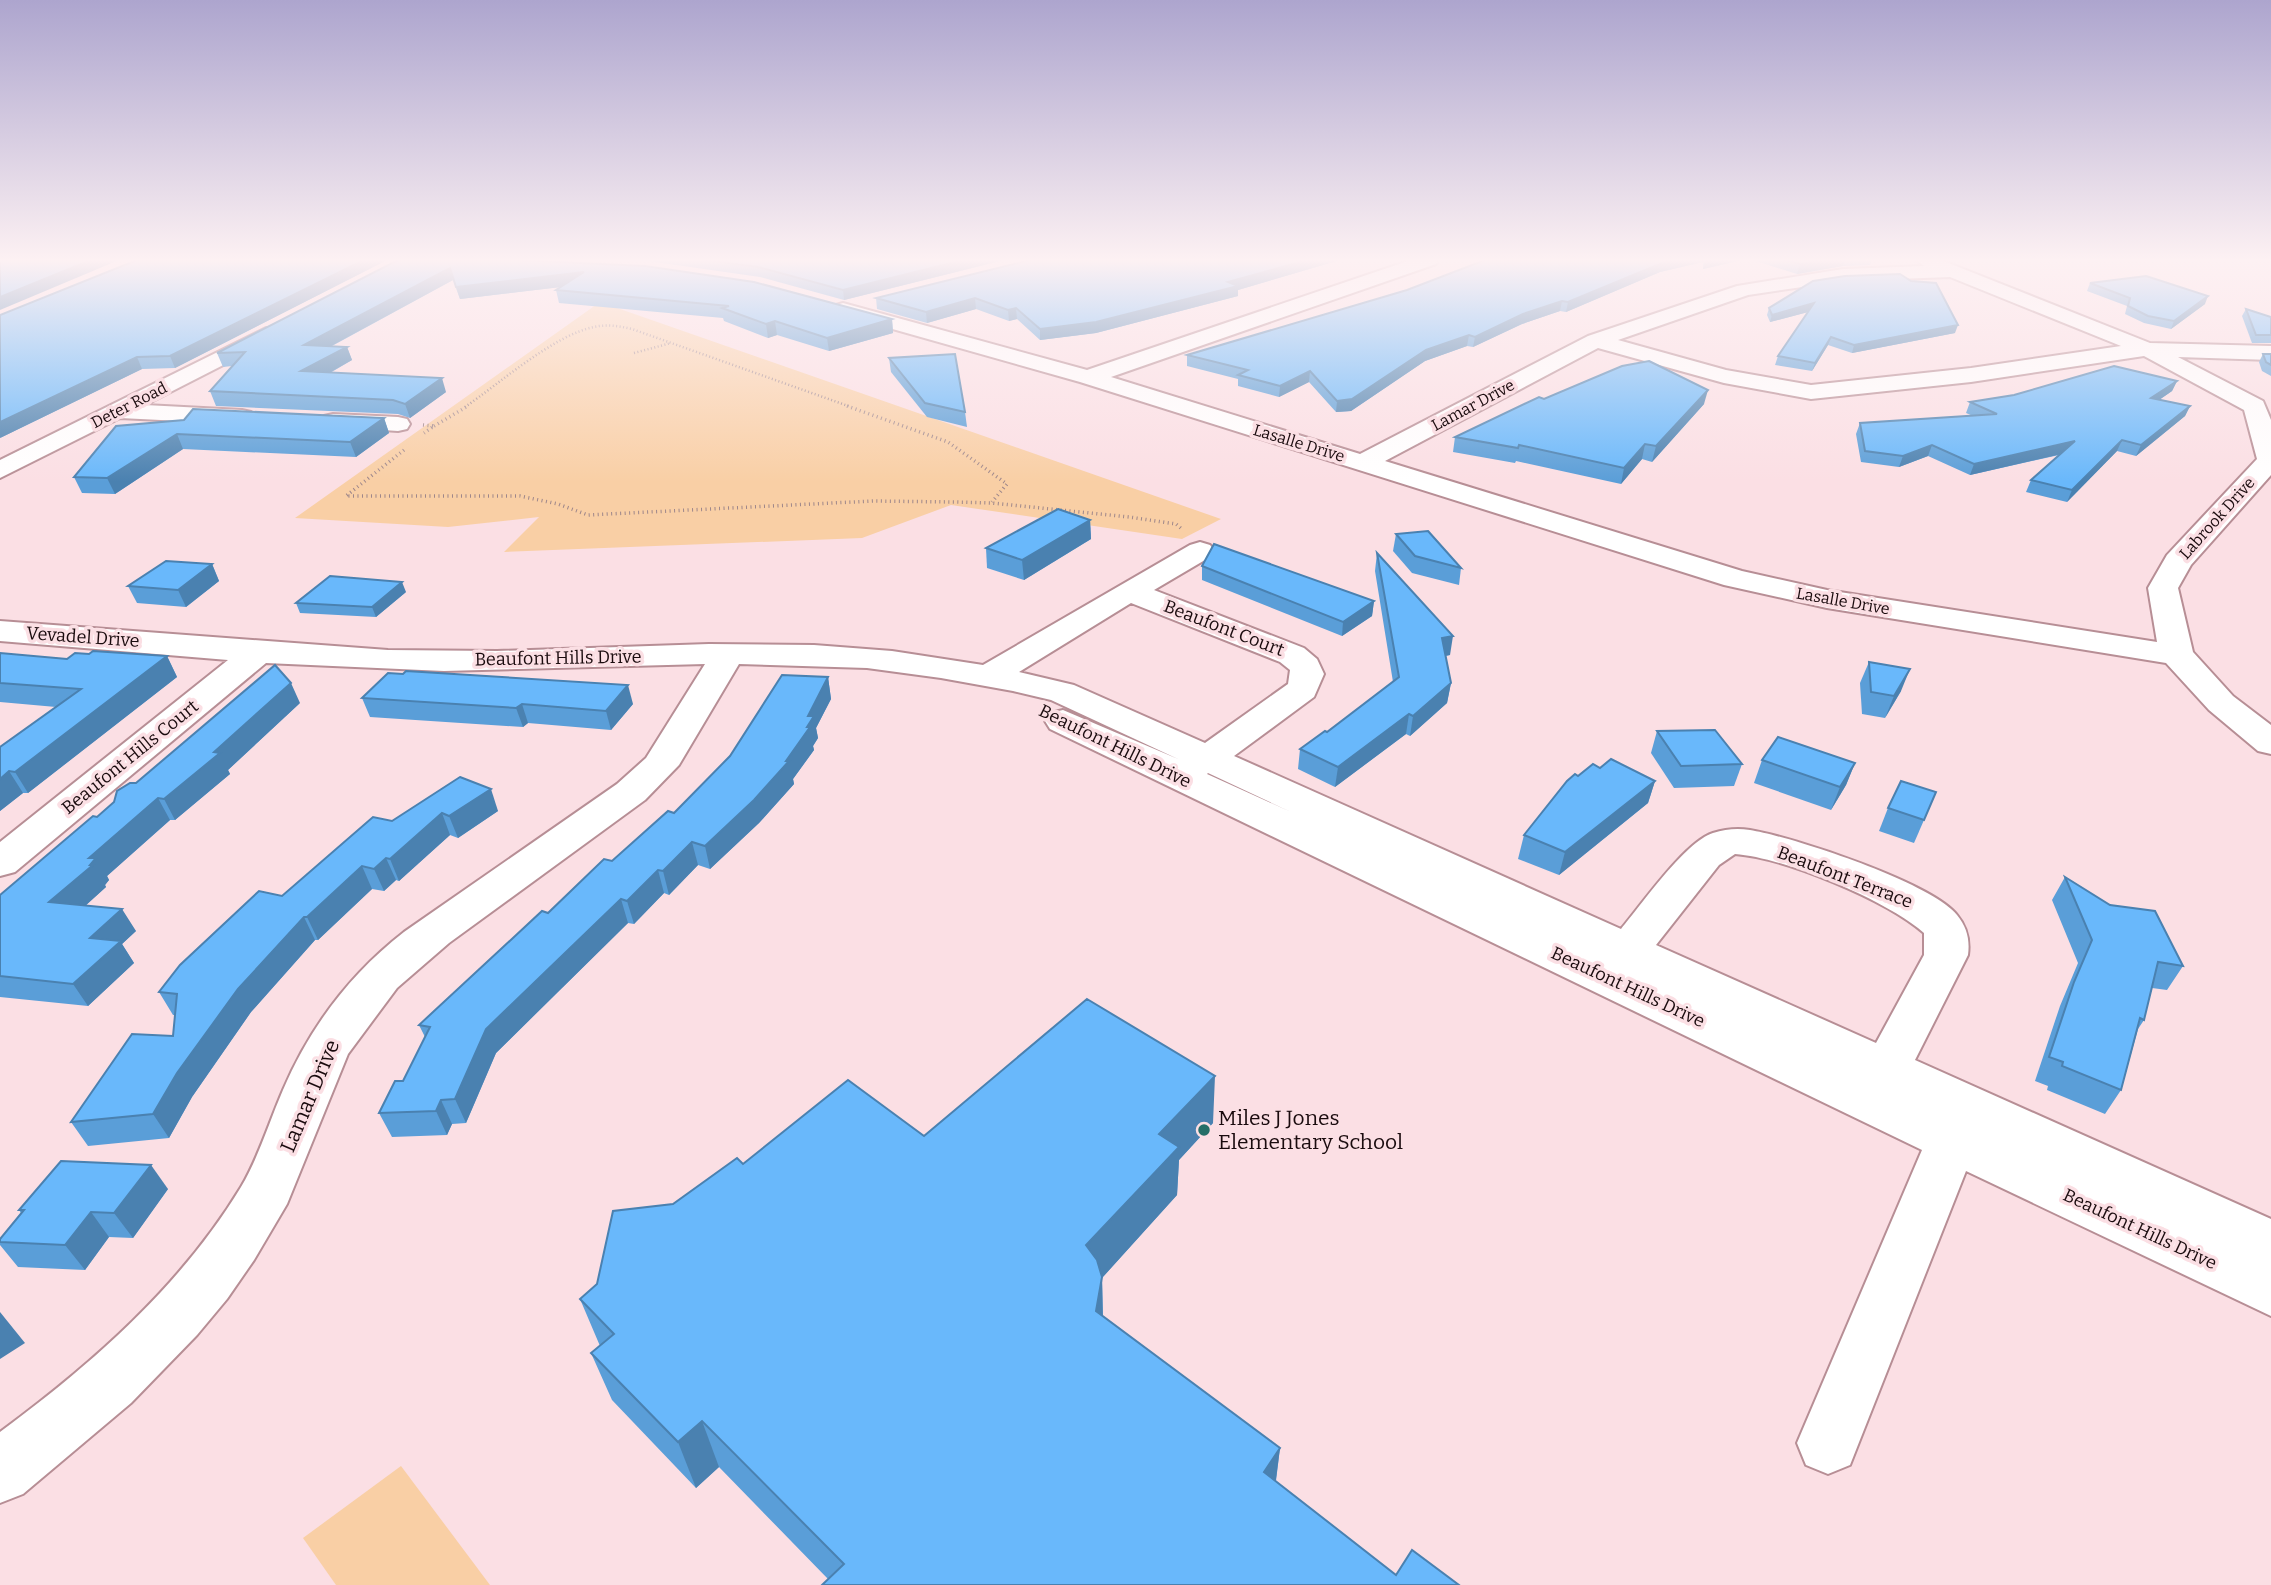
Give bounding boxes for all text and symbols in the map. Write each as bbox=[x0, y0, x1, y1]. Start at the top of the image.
street label: Lamar Drive bbox=[1428, 375, 1518, 435]
street label: Deter Road bbox=[88, 378, 170, 432]
street label: Lasalle Drive bbox=[1251, 420, 1347, 466]
street label: Labrook Drive bbox=[2175, 473, 2259, 563]
street label: Lasalle Drive bbox=[1795, 583, 1891, 619]
street label: Beaufont Court bbox=[1161, 595, 1288, 661]
street label: Vevadel Drive bbox=[26, 622, 140, 652]
street label: Beaufont Hills Drive bbox=[474, 646, 642, 670]
street label: Beaufont Hills Court bbox=[57, 695, 203, 819]
street label: Beaufont Hills Drive bbox=[1035, 700, 1195, 792]
street label: Beaufont Terrace bbox=[1774, 841, 1916, 913]
street label: Beaufont Hills Drive bbox=[1548, 942, 1708, 1032]
street label: Lamar Drive bbox=[275, 1036, 345, 1156]
place label: Miles J Jones Elementary School bbox=[1218, 1105, 1403, 1155]
marker: Miles J Jones Elementary School bbox=[1196, 1122, 1212, 1138]
street label: Beaufont Hills Drive bbox=[2060, 1184, 2220, 1274]

